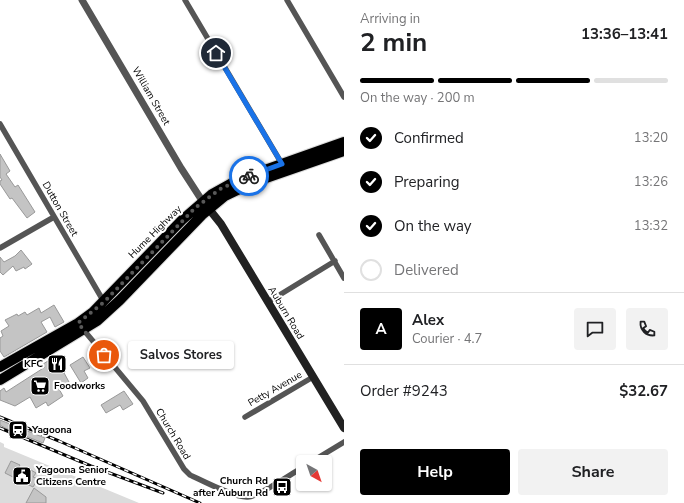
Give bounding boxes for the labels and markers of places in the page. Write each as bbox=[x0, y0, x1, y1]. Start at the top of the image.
pin bbox=[199, 36, 233, 70]
pin bbox=[87, 338, 121, 372]
callout: Salvos Stores bbox=[128, 341, 234, 369]
restaurant icon: KFC bbox=[46, 353, 68, 375]
place label: KFC bbox=[24, 357, 43, 371]
supermarket icon: Foodworks bbox=[29, 375, 51, 397]
place label: Foodworks bbox=[54, 379, 105, 393]
station icon: Yagoona bbox=[7, 419, 29, 441]
place label: Yagoona bbox=[31, 423, 72, 437]
place label: Yagoona Senior Citizens Centre bbox=[35, 463, 108, 489]
public building icon: Yagoona Senior Citizens Centre bbox=[11, 465, 33, 487]
place label: Church Rd after Auburn Rd bbox=[193, 474, 268, 500]
bus stop icon: Church Rd after Auburn Rd bbox=[271, 476, 293, 498]

